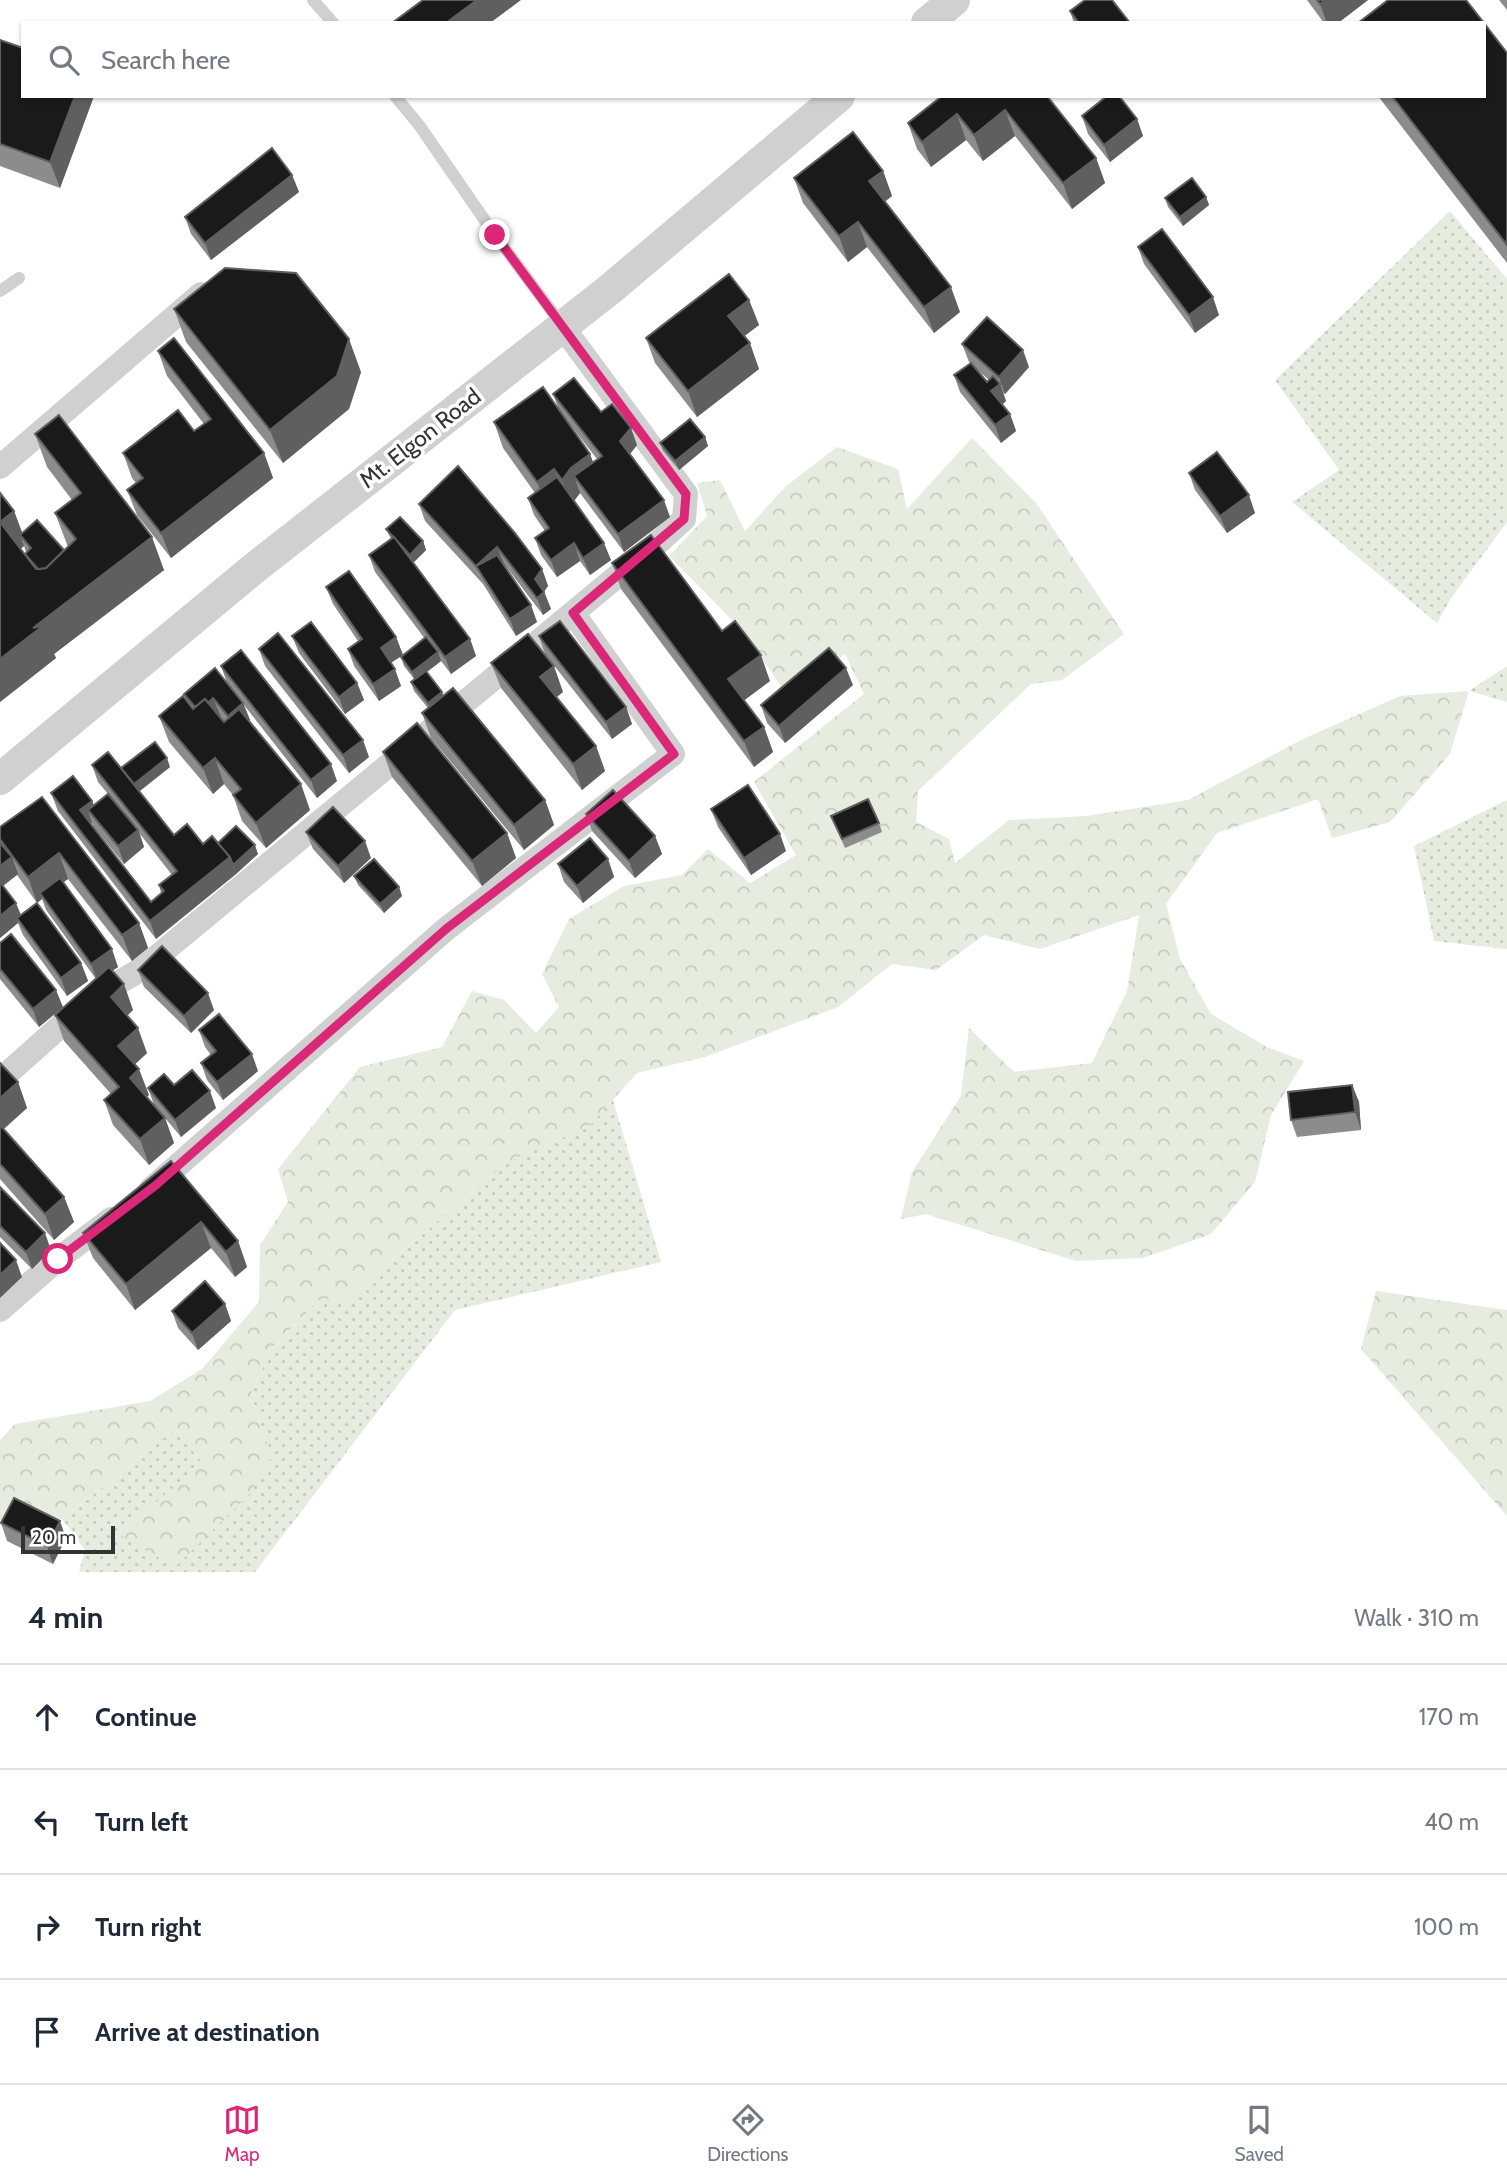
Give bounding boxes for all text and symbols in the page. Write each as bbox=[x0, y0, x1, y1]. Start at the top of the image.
search box bbox=[21, 21, 1486, 98]
icon: search bbox=[45, 41, 83, 79]
text: Search here bbox=[101, 44, 230, 76]
route end bbox=[479, 219, 510, 250]
street label: Mt. Elgon Road bbox=[354, 382, 486, 494]
route start bbox=[42, 1243, 73, 1274]
scale bar bbox=[21, 1523, 116, 1555]
text: 20 m bbox=[32, 1526, 76, 1549]
text: 4 min bbox=[28, 1599, 103, 1636]
text: Walk · 310 m bbox=[1354, 1604, 1479, 1632]
icon: ahead bbox=[28, 1698, 66, 1736]
text: Continue bbox=[95, 1701, 197, 1733]
text: 170 m bbox=[1419, 1703, 1479, 1731]
icon: left bbox=[28, 1803, 66, 1841]
text: Turn left bbox=[95, 1806, 188, 1838]
text: 40 m bbox=[1424, 1808, 1479, 1836]
icon: right bbox=[28, 1908, 66, 1946]
text: Turn right bbox=[95, 1911, 201, 1943]
text: 100 m bbox=[1414, 1913, 1479, 1941]
icon: arrive bbox=[28, 2013, 66, 2051]
text: Arrive at destination bbox=[95, 2016, 320, 2048]
tab: Map bbox=[223, 2101, 261, 2166]
tab: Directions bbox=[707, 2101, 788, 2166]
tab: Saved bbox=[1235, 2101, 1284, 2166]

